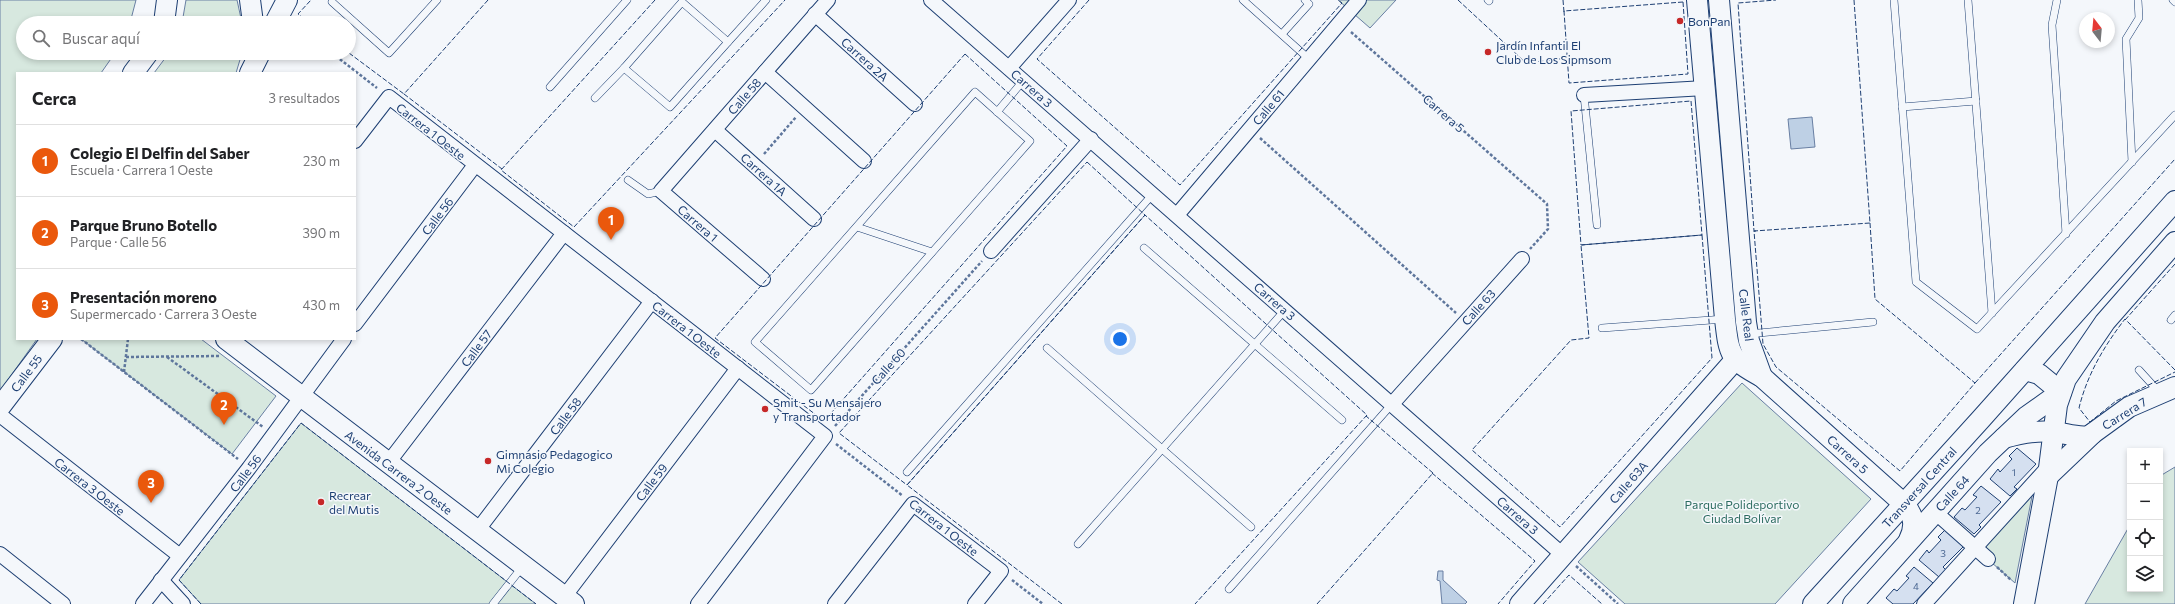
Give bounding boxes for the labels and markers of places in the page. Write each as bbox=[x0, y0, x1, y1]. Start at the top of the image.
place label: BonPan bbox=[1688, 14, 1730, 28]
marker: BonPan bbox=[1675, 16, 1685, 26]
place label: Jardín Infantil El Club de Los Sipmsom bbox=[1496, 38, 1611, 66]
marker: Jardín Infantil El Club de Los Sipmsom bbox=[1483, 47, 1493, 57]
pin: 1 bbox=[598, 207, 624, 240]
pin: 2 bbox=[211, 392, 237, 425]
place label: Smit - Su Mensajero y Transportador bbox=[773, 395, 882, 423]
marker: Smit - Su Mensajero y Transportador bbox=[760, 404, 770, 414]
place label: Gimnasio Pedagogico Mi Colegio bbox=[496, 447, 613, 475]
marker: Gimnasio Pedagogico Mi Colegio bbox=[483, 456, 493, 466]
pin: 3 bbox=[138, 470, 164, 503]
place label: Recrear del Mutis bbox=[329, 488, 379, 516]
marker: Recrear del Mutis bbox=[316, 497, 326, 507]

